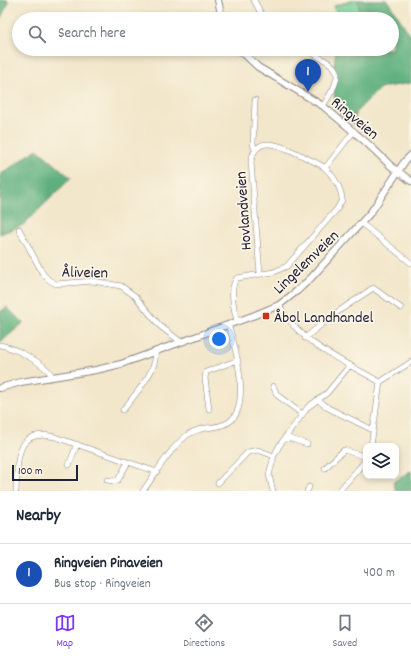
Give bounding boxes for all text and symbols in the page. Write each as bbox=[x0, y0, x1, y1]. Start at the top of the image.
search box bbox=[12, 12, 399, 56]
icon: search bbox=[26, 23, 48, 45]
text: Search here bbox=[58, 23, 126, 45]
pin: 1 bbox=[295, 59, 321, 92]
street label: Ringveien bbox=[325, 92, 383, 146]
street label: Hovlandveien bbox=[230, 170, 259, 251]
street label: Lingelemveien bbox=[269, 225, 345, 300]
street label: Åliveien bbox=[62, 262, 108, 285]
place label: Åbol Landhandel bbox=[274, 307, 374, 330]
marker: Åbol Landhandel bbox=[261, 311, 271, 321]
your location bbox=[209, 329, 229, 349]
map controls bbox=[363, 443, 399, 479]
button: layers bbox=[363, 443, 399, 479]
scale bar bbox=[12, 463, 78, 482]
text: 100 m bbox=[18, 464, 42, 480]
text: Nearby bbox=[16, 505, 60, 529]
text: Ringveien Pinaveien bbox=[54, 553, 163, 575]
text: 1 bbox=[28, 564, 30, 583]
text: 400 m bbox=[364, 564, 395, 583]
text: Bus stop · Ringveien bbox=[54, 575, 151, 594]
tab: Map bbox=[54, 612, 76, 652]
tab: Directions bbox=[183, 612, 225, 652]
tab: Saved bbox=[333, 612, 357, 652]

